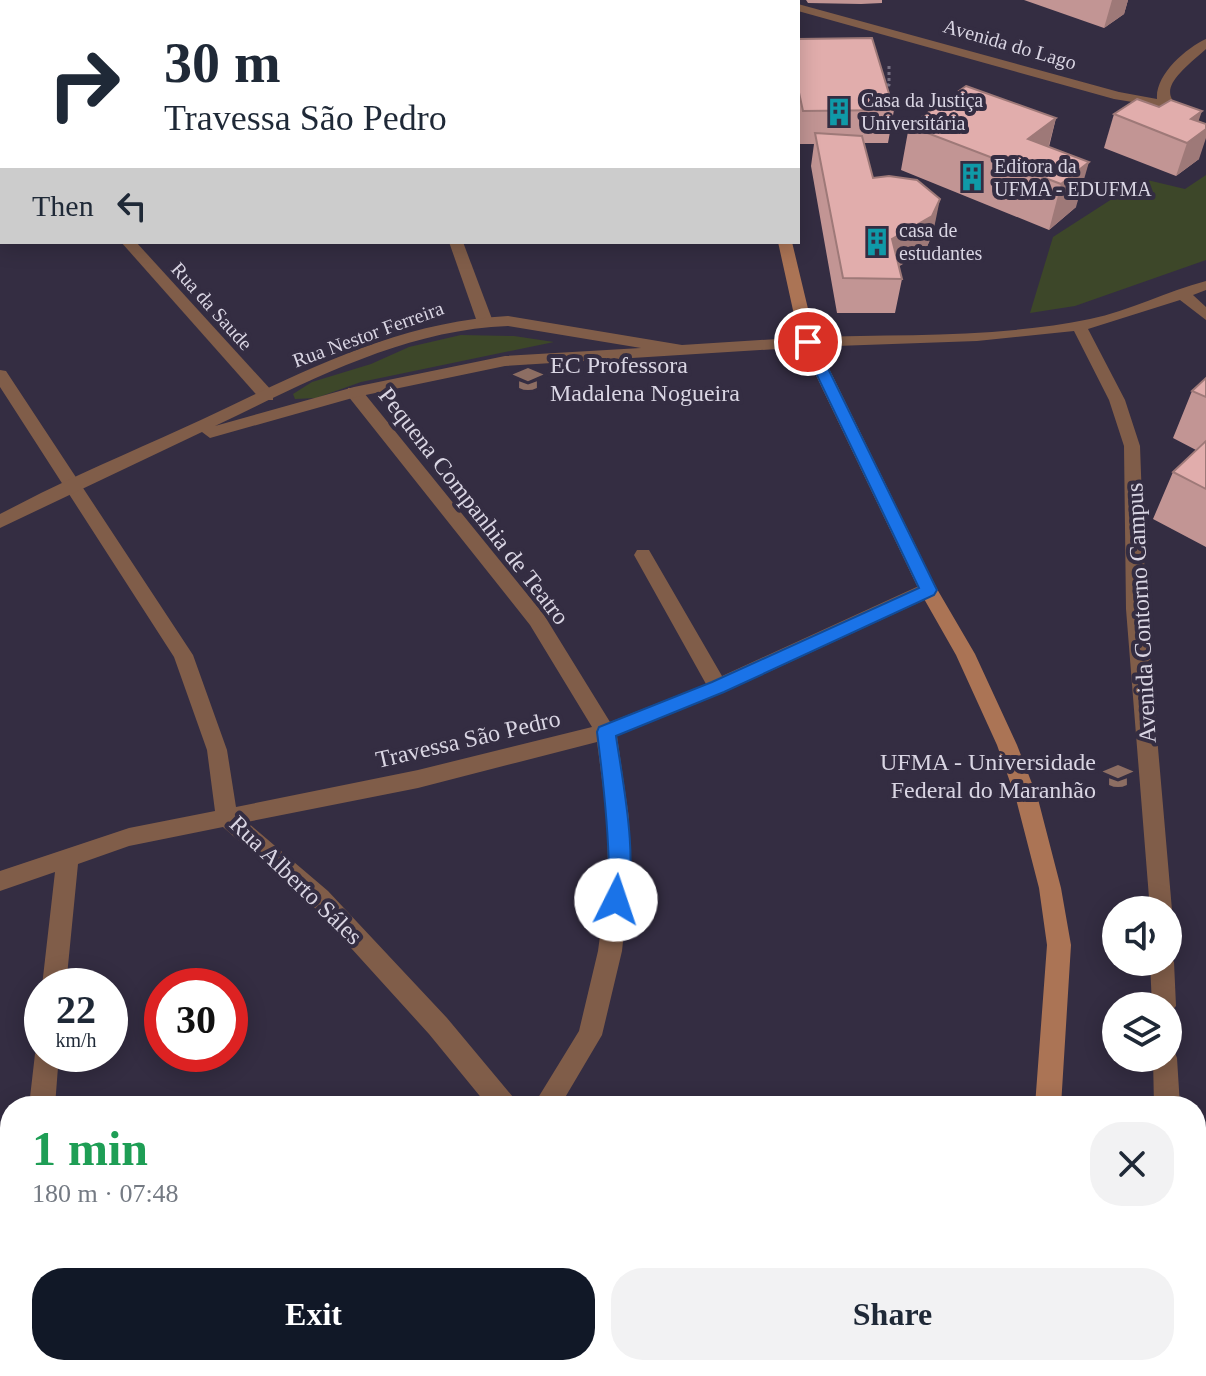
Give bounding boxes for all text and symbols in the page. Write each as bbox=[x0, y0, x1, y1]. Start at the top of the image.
street label: Avenida do Lago bbox=[941, 14, 1079, 74]
icon: right bbox=[32, 32, 136, 136]
text: 30 m bbox=[164, 32, 281, 94]
place label: Casa da Justiça Universitária bbox=[861, 89, 983, 134]
building icon: Casa da Justiça Universitária bbox=[824, 97, 854, 127]
text: Travessa São Pedro bbox=[164, 98, 447, 138]
place label: Editora da UFMA - EDUFMA bbox=[994, 155, 1152, 200]
building icon: Editora da UFMA - EDUFMA bbox=[957, 162, 987, 192]
icon: left bbox=[110, 184, 154, 228]
text: Then bbox=[32, 189, 94, 222]
place label: casa de estudantes bbox=[899, 219, 983, 264]
building icon: casa de estudantes bbox=[862, 227, 892, 257]
street label: Rua da Saude bbox=[167, 258, 257, 354]
street label: Rua Nestor Ferreira bbox=[290, 296, 447, 371]
pin bbox=[774, 308, 842, 376]
icon: arrive bbox=[786, 320, 830, 364]
place label: EC Professora Madalena Nogueira bbox=[550, 352, 740, 406]
school or university icon: EC Professora Madalena Nogueira bbox=[513, 364, 543, 394]
street label: Pequena Companhia de Teatro bbox=[374, 383, 574, 629]
street label: Avenida Contorno Campus bbox=[1121, 482, 1161, 744]
street label: Travessa São Pedro bbox=[373, 705, 563, 773]
place label: UFMA - Universidade Federal do Maranhão bbox=[880, 749, 1096, 803]
school or university icon: UFMA - Universidade Federal do Maranhão bbox=[1103, 761, 1133, 791]
street label: Rua Alberto Sáles bbox=[225, 810, 367, 950]
position arrow bbox=[574, 858, 658, 942]
map controls bbox=[1102, 896, 1182, 1072]
button: sound bbox=[1102, 896, 1182, 976]
speed limit sign: 30 bbox=[144, 968, 248, 1072]
text: 22 bbox=[56, 987, 96, 1032]
button: layers bbox=[1102, 992, 1182, 1072]
text: km/h bbox=[55, 1029, 97, 1051]
text: 1 min bbox=[32, 1122, 148, 1175]
button: close bbox=[1090, 1122, 1174, 1206]
text: 180 m · 07:48 bbox=[32, 1179, 179, 1208]
button: Exit bbox=[32, 1268, 595, 1360]
button: Share bbox=[611, 1268, 1174, 1360]

